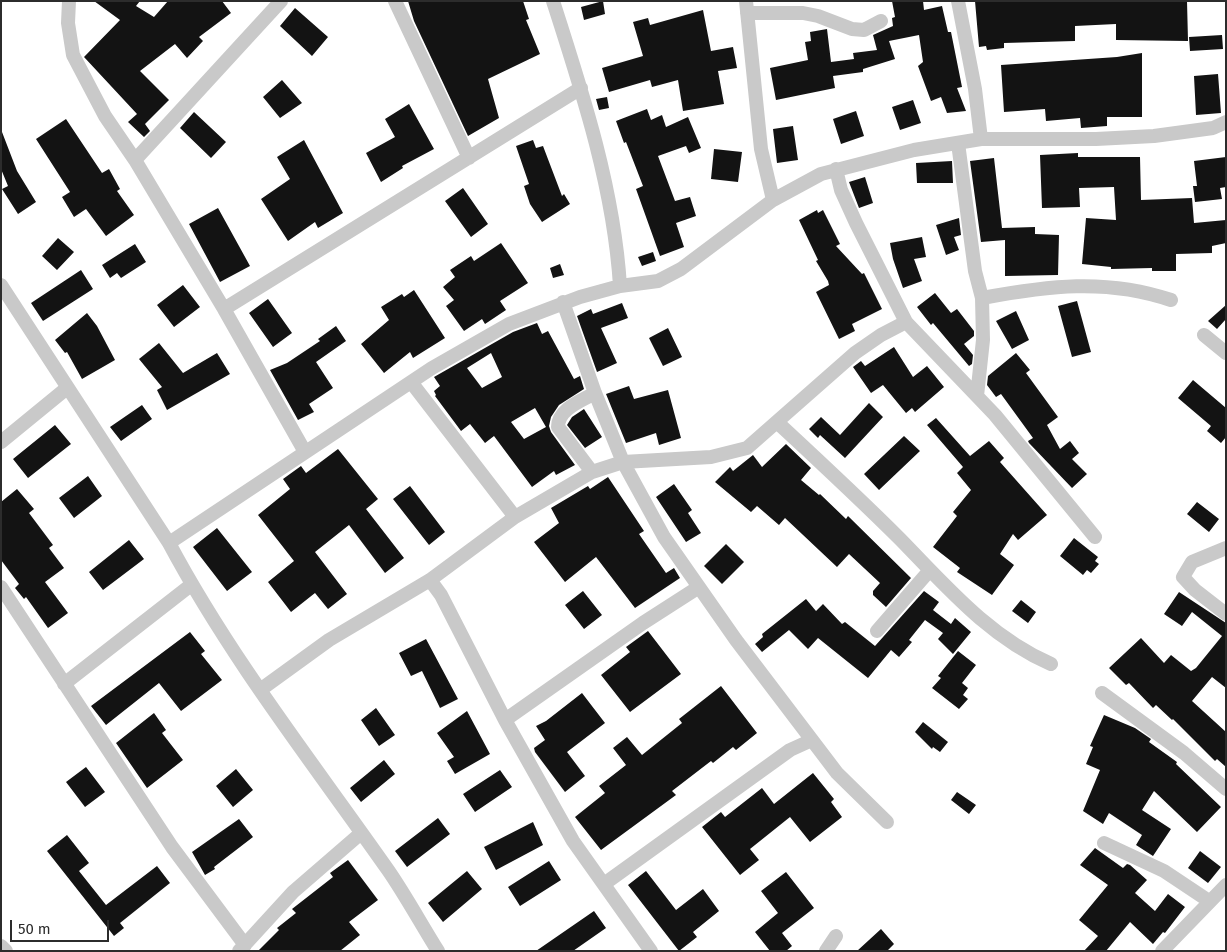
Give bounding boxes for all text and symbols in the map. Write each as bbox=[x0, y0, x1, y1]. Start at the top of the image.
scale bar bbox=[12, 910, 111, 942]
text: 50 m bbox=[18, 920, 51, 938]

